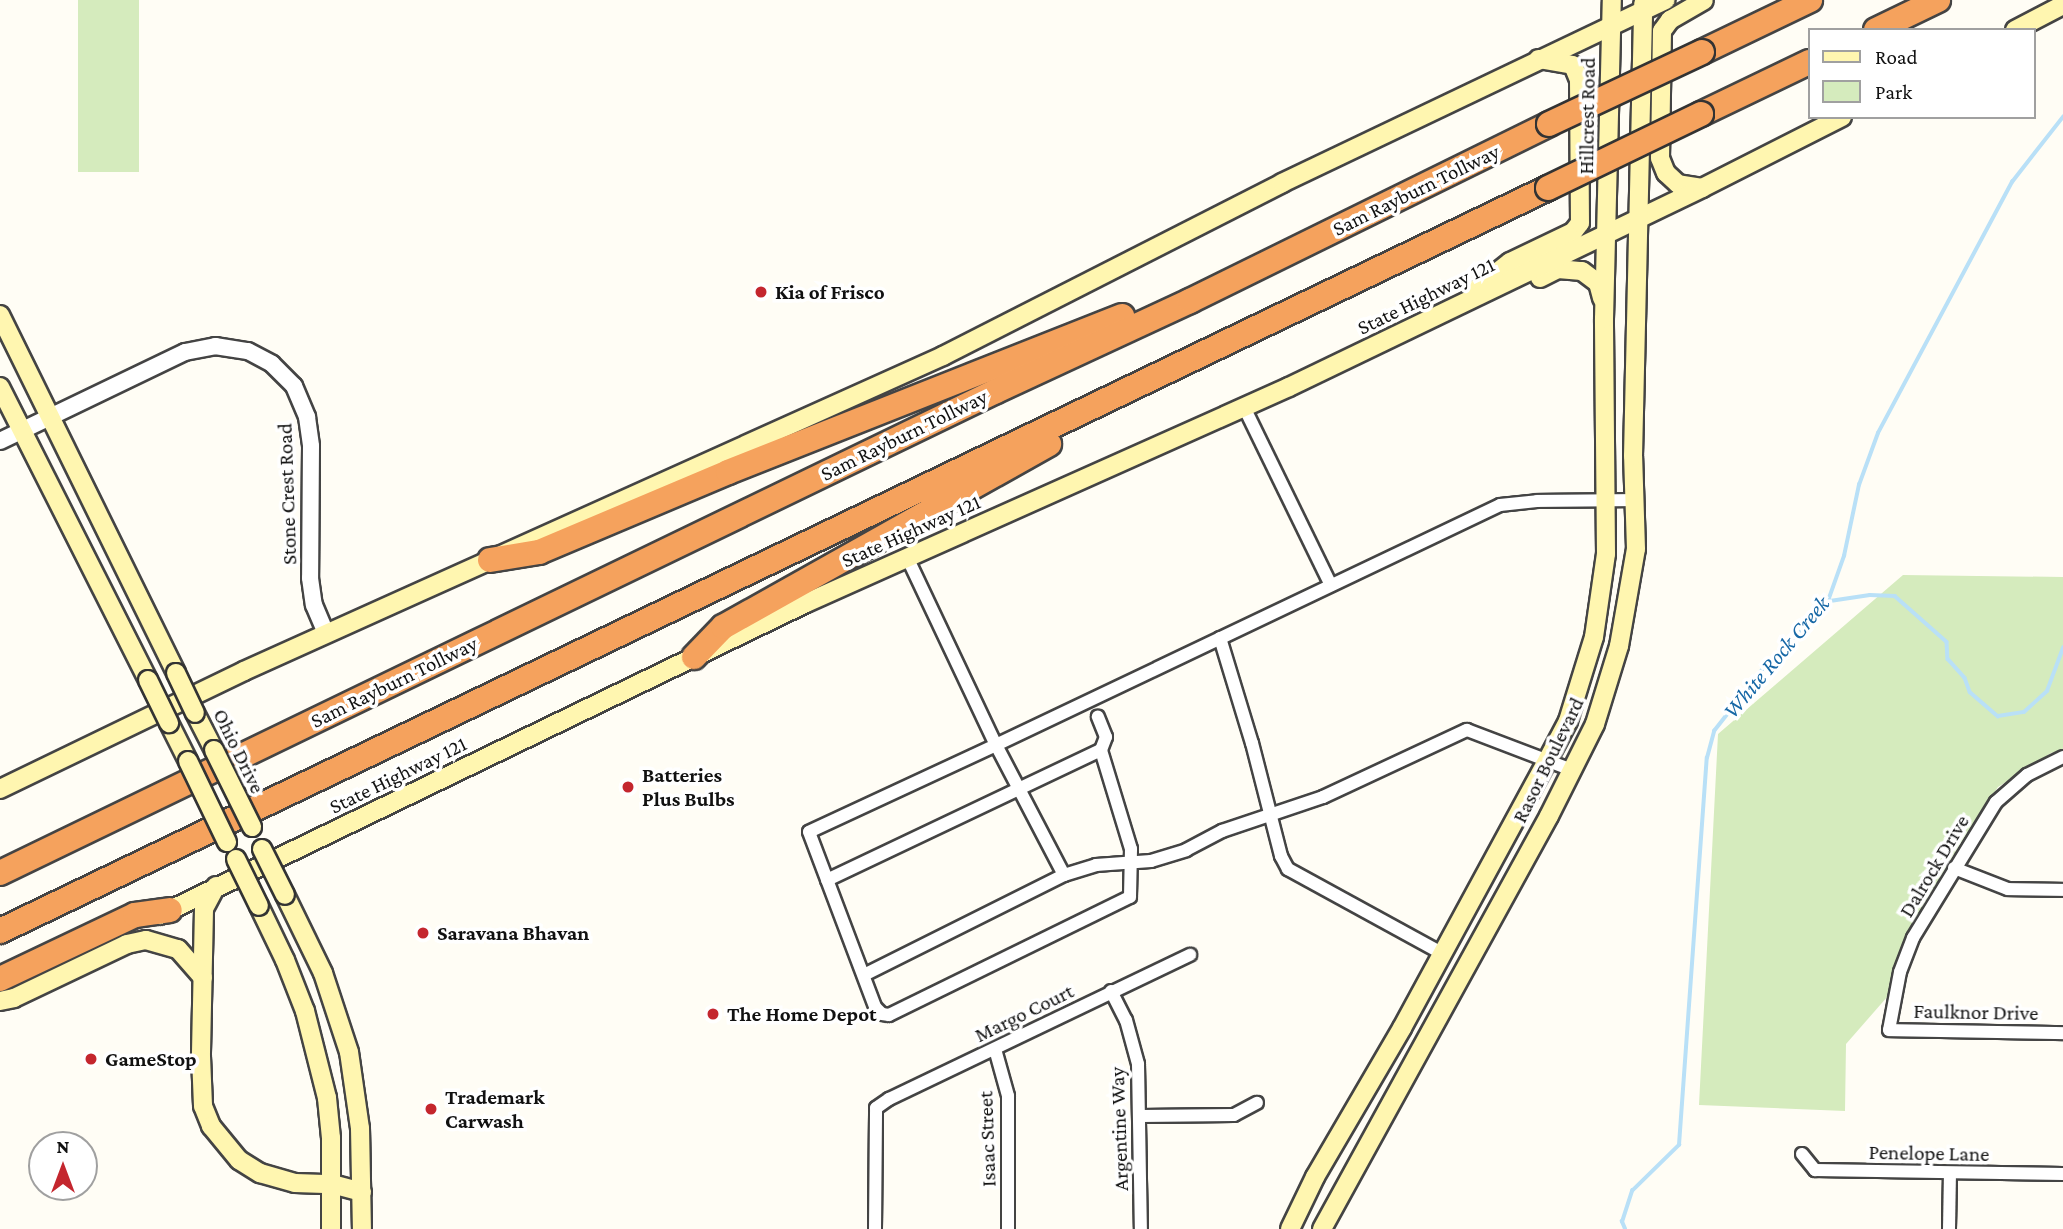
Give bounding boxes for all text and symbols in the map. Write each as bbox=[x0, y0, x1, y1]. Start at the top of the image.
legend bbox=[1808, 28, 2035, 119]
text: Road bbox=[1875, 45, 1918, 69]
street label: Hillcrest Road bbox=[1573, 57, 1601, 175]
text: Park bbox=[1875, 80, 1912, 104]
street label: Sam Rayburn Tollway bbox=[1329, 139, 1503, 241]
street label: State Highway 121 bbox=[1353, 252, 1499, 340]
place label: Kia of Frisco bbox=[775, 279, 885, 305]
marker: Kia of Frisco bbox=[753, 284, 769, 300]
street label: Sam Rayburn Tollway bbox=[817, 384, 991, 486]
street label: Stone Crest Road bbox=[272, 423, 302, 565]
street label: State Highway 121 bbox=[838, 489, 984, 573]
water label: White Rock Creek bbox=[1717, 590, 1835, 724]
street label: Sam Rayburn Tollway bbox=[307, 631, 481, 733]
street label: Rasor Boulevard bbox=[1507, 693, 1589, 827]
street label: Ohio Drive bbox=[208, 705, 270, 797]
street label: State Highway 121 bbox=[325, 731, 471, 819]
place label: Batteries Plus Bulbs bbox=[642, 762, 735, 812]
marker: Batteries Plus Bulbs bbox=[620, 779, 636, 795]
street label: Dalrock Drive bbox=[1894, 810, 1974, 922]
place label: Saravana Bhavan bbox=[437, 920, 589, 946]
marker: Saravana Bhavan bbox=[415, 925, 431, 941]
street label: Margo Court bbox=[970, 978, 1078, 1048]
street label: Faulknor Drive bbox=[1913, 998, 2039, 1026]
place label: The Home Depot bbox=[727, 1001, 877, 1027]
marker: The Home Depot bbox=[705, 1006, 721, 1022]
place label: GameStop bbox=[105, 1046, 197, 1072]
marker: GameStop bbox=[83, 1051, 99, 1067]
street label: Argentine Way bbox=[1104, 1067, 1134, 1191]
place label: Trademark Carwash bbox=[445, 1084, 545, 1134]
street label: Isaac Street bbox=[973, 1091, 1001, 1187]
marker: Trademark Carwash bbox=[423, 1101, 439, 1117]
north arrow bbox=[28, 1131, 98, 1201]
text: N bbox=[57, 1136, 69, 1157]
street label: Penelope Lane bbox=[1868, 1139, 1990, 1167]

